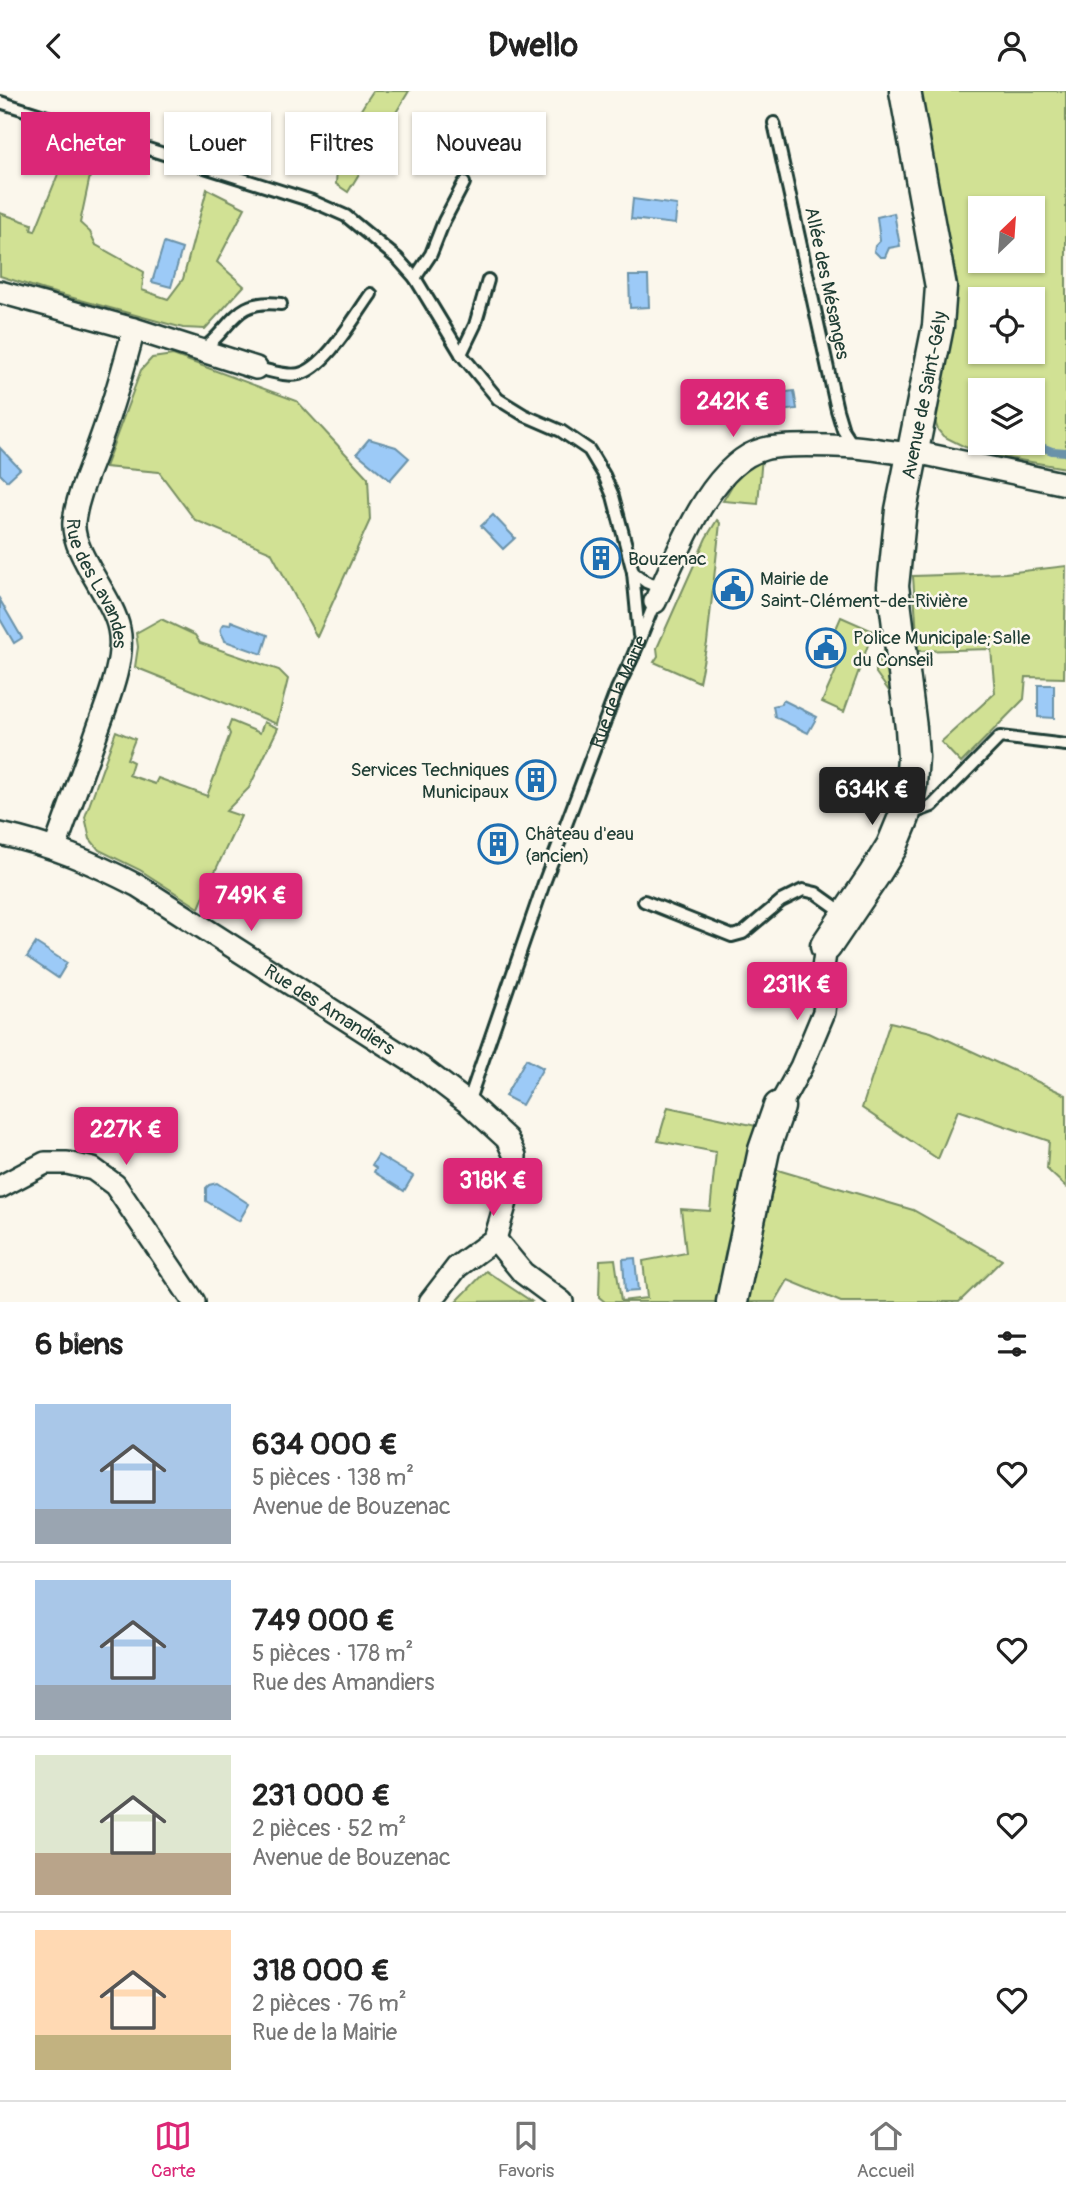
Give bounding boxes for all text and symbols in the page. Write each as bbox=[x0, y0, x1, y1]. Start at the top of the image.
text: Dwello bbox=[488, 26, 578, 66]
icon: back bbox=[35, 27, 73, 65]
icon: person bbox=[993, 27, 1031, 65]
chip: Acheter bbox=[21, 112, 150, 175]
chip: Louer bbox=[164, 112, 271, 175]
chip: Filtres bbox=[285, 112, 398, 175]
chip: Nouveau bbox=[412, 112, 546, 175]
north arrow bbox=[968, 196, 1045, 273]
map controls bbox=[968, 196, 1045, 455]
street label: Allée des Mésanges bbox=[799, 205, 855, 362]
button: locate bbox=[968, 287, 1045, 364]
street label: Avenue de Saint-Gély bbox=[897, 310, 952, 481]
button: layers bbox=[968, 378, 1045, 455]
pin: 242K € bbox=[676, 379, 790, 439]
text: 242K € bbox=[696, 387, 770, 416]
street label: Rue des Lavandes bbox=[61, 518, 131, 649]
building icon: Bouzenac bbox=[580, 537, 622, 579]
place label: Bouzenac bbox=[628, 547, 707, 571]
place label: Mairie de Saint-Clément-de-Rivière bbox=[760, 567, 968, 613]
public building icon: Mairie de Saint-Clément-de-Rivière bbox=[712, 568, 754, 610]
place label: Police Municipale;Salle du Conseil bbox=[853, 626, 1031, 672]
public building icon: Police Municipale;Salle du Conseil bbox=[805, 627, 847, 669]
street label: Rue de la Mairie bbox=[585, 632, 653, 752]
place label: Services Techniques Municipaux bbox=[350, 758, 510, 804]
building icon: Services Techniques Municipaux bbox=[515, 759, 557, 801]
pin: 634K € bbox=[815, 767, 929, 827]
text: 634K € bbox=[835, 775, 909, 804]
place label: Château d'eau (ancien) bbox=[525, 822, 634, 868]
building icon: Château d'eau (ancien) bbox=[477, 823, 519, 865]
pin: 749K € bbox=[194, 873, 308, 933]
text: 749K € bbox=[215, 881, 287, 910]
street label: Rue des Amandiers bbox=[260, 959, 400, 1061]
pin: 231K € bbox=[740, 963, 854, 1022]
text: 231K € bbox=[763, 970, 831, 999]
pin: 227K € bbox=[69, 1107, 183, 1167]
text: 227K € bbox=[90, 1115, 162, 1144]
pin: 318K € bbox=[436, 1159, 550, 1218]
text: 318K € bbox=[459, 1166, 527, 1195]
icon: filters bbox=[993, 1325, 1031, 1363]
text: 6 biens bbox=[35, 1326, 123, 1363]
text: 634 000 € bbox=[252, 1426, 398, 1463]
icon: home bbox=[91, 1432, 175, 1516]
icon: heart bbox=[993, 1455, 1031, 1493]
text: 5 pièces · 138 m² bbox=[252, 1463, 414, 1492]
text: Avenue de Bouzenac bbox=[252, 1492, 451, 1521]
text: 749 000 € bbox=[252, 1602, 395, 1639]
icon: home bbox=[91, 1608, 175, 1692]
icon: heart bbox=[993, 1631, 1031, 1669]
text: 5 pièces · 178 m² bbox=[252, 1639, 413, 1668]
text: Rue des Amandiers bbox=[252, 1668, 434, 1697]
text: 231 000 € bbox=[252, 1777, 391, 1814]
icon: home bbox=[91, 1783, 175, 1867]
icon: heart bbox=[993, 1806, 1031, 1844]
text: 2 pièces · 52 m² bbox=[252, 1814, 406, 1843]
text: Avenue de Bouzenac bbox=[252, 1843, 451, 1872]
text: 318 000 € bbox=[252, 1952, 390, 1989]
icon: home bbox=[91, 1958, 175, 2042]
icon: heart bbox=[993, 1981, 1031, 2019]
text: 2 pièces · 76 m² bbox=[252, 1989, 407, 2018]
text: Rue de la Mairie bbox=[252, 2018, 397, 2047]
tab: Carte bbox=[151, 2117, 195, 2183]
tab: Favoris bbox=[498, 2117, 554, 2183]
tab: Accueil bbox=[856, 2117, 915, 2183]

